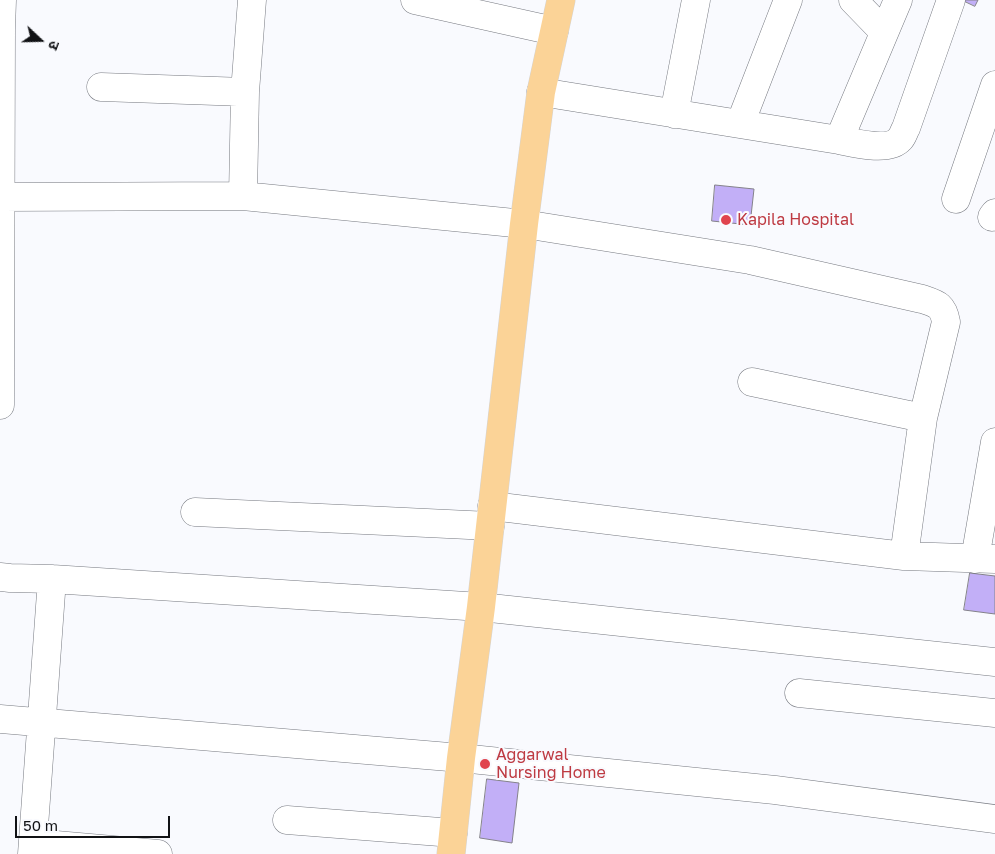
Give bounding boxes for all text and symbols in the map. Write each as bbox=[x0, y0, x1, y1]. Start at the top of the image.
north arrow bbox=[15, 15, 65, 65]
text: उ bbox=[45, 39, 64, 52]
place label: Kapila Hospital bbox=[737, 210, 854, 230]
marker: Kapila Hospital bbox=[719, 213, 733, 227]
place label: Aggarwal Nursing Home bbox=[496, 745, 606, 783]
marker: Aggarwal Nursing Home bbox=[478, 757, 492, 771]
scale bar bbox=[18, 806, 172, 838]
text: 50 m bbox=[23, 816, 58, 834]

